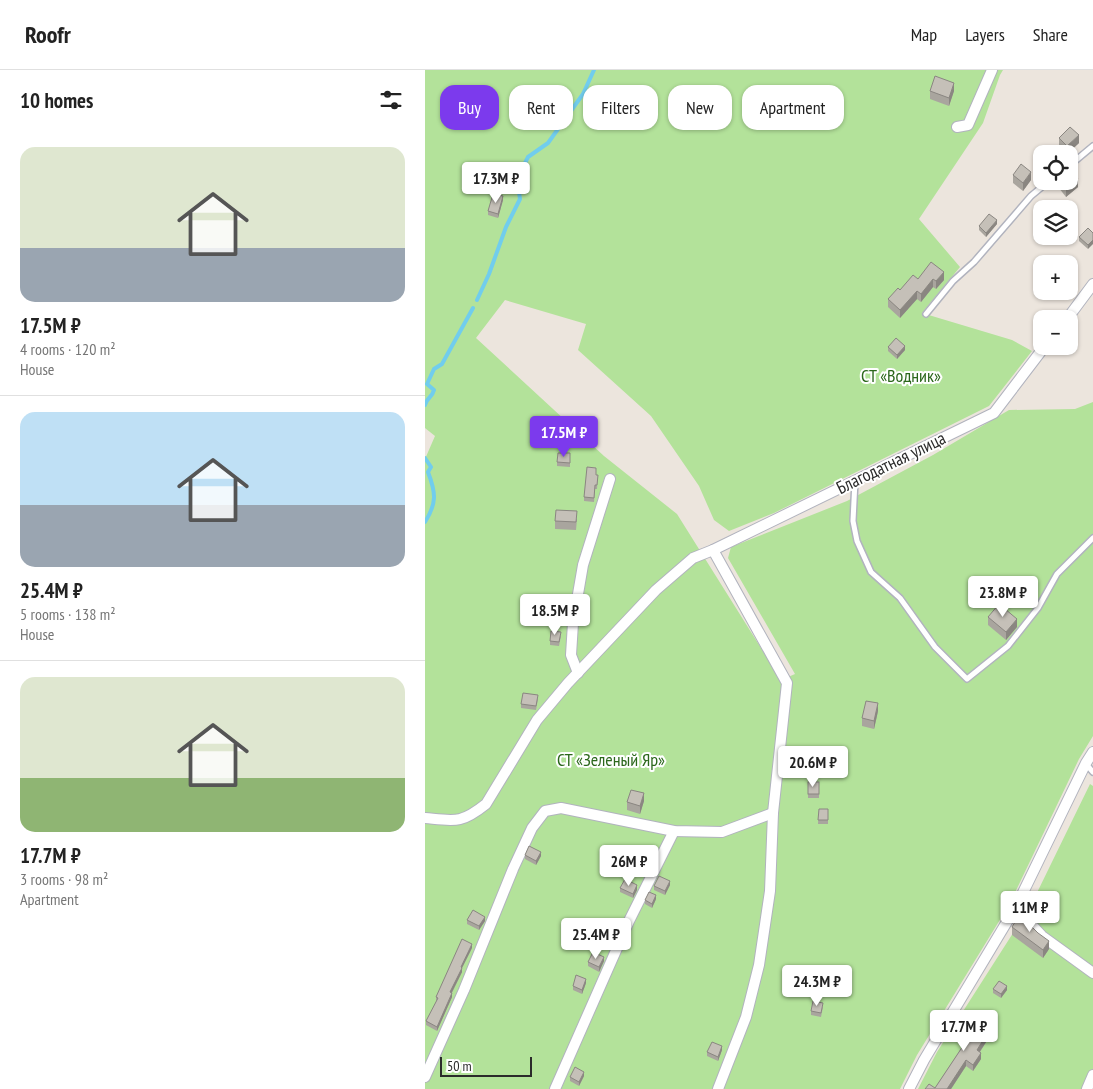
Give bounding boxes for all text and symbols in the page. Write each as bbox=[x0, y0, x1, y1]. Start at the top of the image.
text: Roofr bbox=[25, 19, 71, 50]
text: Map bbox=[911, 23, 937, 46]
text: Layers bbox=[965, 23, 1005, 46]
text: Share bbox=[1033, 23, 1068, 46]
chip: Buy bbox=[440, 85, 499, 130]
chip: Rent bbox=[509, 85, 573, 130]
chip: Filters bbox=[583, 85, 658, 130]
chip: New bbox=[668, 85, 732, 130]
chip: Apartment bbox=[742, 85, 844, 130]
icon: filters bbox=[377, 86, 405, 114]
text: 10 homes bbox=[20, 87, 93, 114]
map controls bbox=[1033, 145, 1078, 355]
button: locate bbox=[1033, 145, 1078, 190]
pin: 17.3M ₽ bbox=[450, 162, 542, 204]
text: 17.3M ₽ bbox=[473, 168, 519, 188]
icon: home bbox=[168, 179, 258, 269]
button: layers bbox=[1033, 200, 1078, 245]
button: + bbox=[1033, 255, 1078, 300]
button: − bbox=[1033, 310, 1078, 355]
text: 17.5M ₽ bbox=[20, 312, 81, 339]
text: 4 rooms · 120 m² bbox=[20, 339, 116, 359]
text: House bbox=[20, 359, 54, 379]
park label: СТ «Водник» bbox=[861, 364, 941, 387]
pin: 17.5M ₽ bbox=[518, 416, 610, 458]
text: 17.5M ₽ bbox=[541, 422, 587, 442]
street label: Благодатная улица bbox=[832, 426, 949, 499]
icon: home bbox=[168, 445, 258, 535]
pin: 23.8M ₽ bbox=[957, 576, 1049, 618]
text: 25.4M ₽ bbox=[20, 577, 83, 604]
text: 23.8M ₽ bbox=[979, 582, 1027, 602]
pin: 18.5M ₽ bbox=[509, 594, 601, 636]
text: 18.5M ₽ bbox=[531, 600, 579, 620]
text: 5 rooms · 138 m² bbox=[20, 604, 116, 624]
text: House bbox=[20, 624, 54, 644]
icon: home bbox=[168, 710, 258, 800]
pin: 20.6M ₽ bbox=[767, 746, 859, 788]
park label: СТ «Зеленый Яр» bbox=[557, 748, 665, 771]
text: 20.6M ₽ bbox=[789, 752, 837, 772]
text: 17.7M ₽ bbox=[20, 842, 81, 869]
pin: 26M ₽ bbox=[594, 844, 664, 887]
text: 26M ₽ bbox=[611, 851, 647, 871]
text: 3 rooms · 98 m² bbox=[20, 869, 108, 889]
text: Apartment bbox=[20, 889, 79, 909]
pin: 11M ₽ bbox=[995, 890, 1065, 933]
text: 11M ₽ bbox=[1012, 897, 1048, 917]
pin: 25.4M ₽ bbox=[550, 918, 642, 960]
text: 25.4M ₽ bbox=[572, 924, 620, 944]
pin: 24.3M ₽ bbox=[771, 964, 863, 1007]
text: 24.3M ₽ bbox=[793, 971, 841, 991]
pin: 17.7M ₽ bbox=[918, 1010, 1010, 1052]
text: 17.7M ₽ bbox=[941, 1016, 987, 1036]
scale bar bbox=[440, 1054, 533, 1077]
text: 50 m bbox=[447, 1057, 472, 1075]

